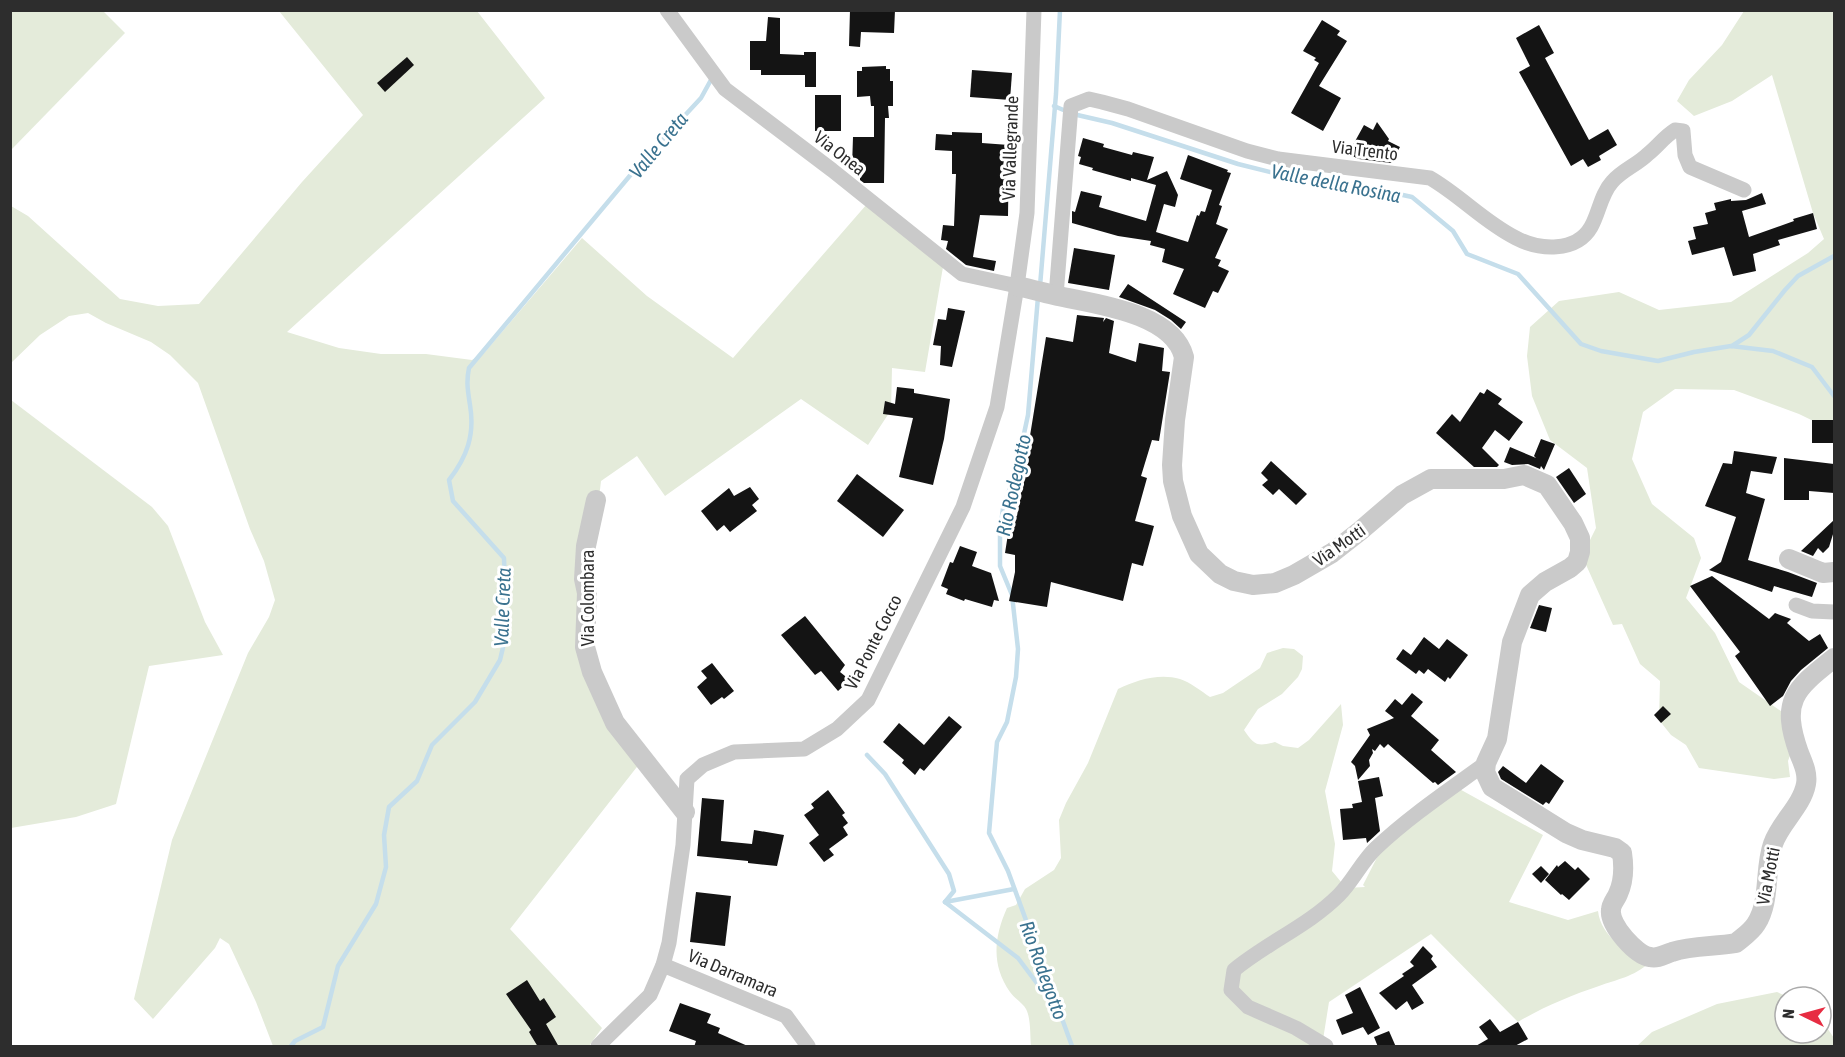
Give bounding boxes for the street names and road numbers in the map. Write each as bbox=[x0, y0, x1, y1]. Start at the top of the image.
street label: Via Vallegrande bbox=[998, 95, 1022, 201]
street label: Via Onea bbox=[810, 126, 870, 180]
street label: Via Trento bbox=[1331, 136, 1399, 164]
street label: Via Motti bbox=[1309, 520, 1369, 570]
street label: Via Colombara bbox=[577, 550, 598, 646]
street label: Via Ponte Cocco bbox=[840, 591, 906, 693]
street label: Via Motti bbox=[1752, 845, 1784, 907]
street label: Via Darramara bbox=[685, 945, 781, 1001]

